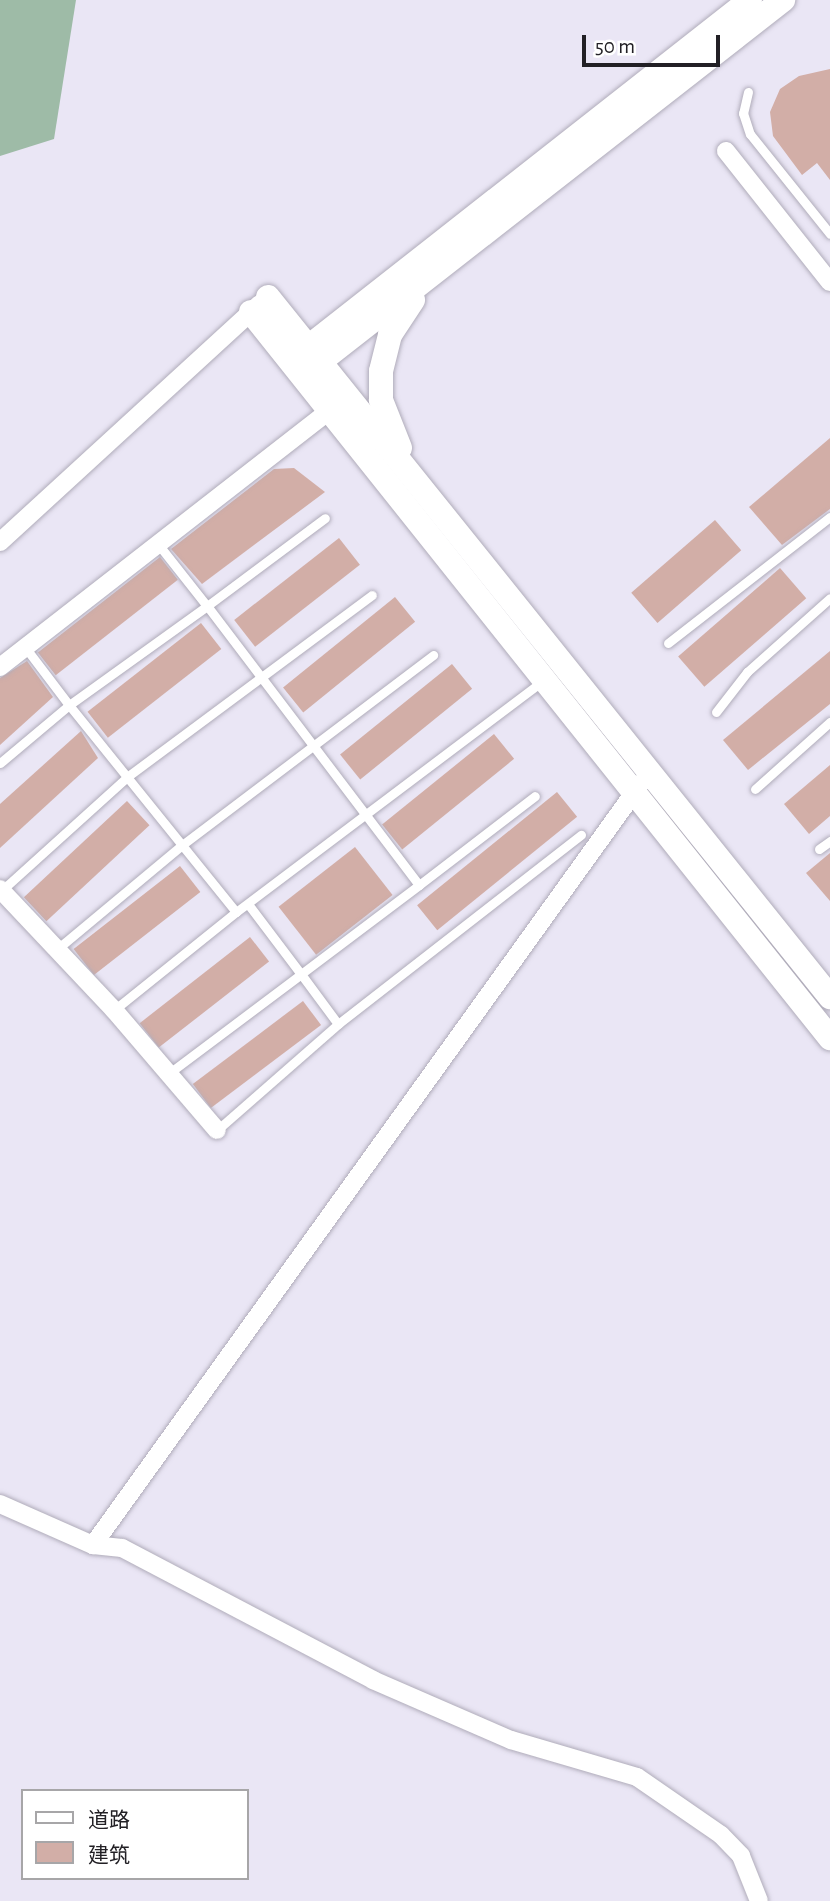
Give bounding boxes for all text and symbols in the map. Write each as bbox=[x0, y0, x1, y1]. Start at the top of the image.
scale bar bbox=[585, 21, 723, 65]
text: 50 m bbox=[595, 36, 635, 57]
legend bbox=[21, 1789, 248, 1880]
text: 道路 bbox=[88, 1810, 130, 1831]
text: 建筑 bbox=[88, 1845, 130, 1866]

